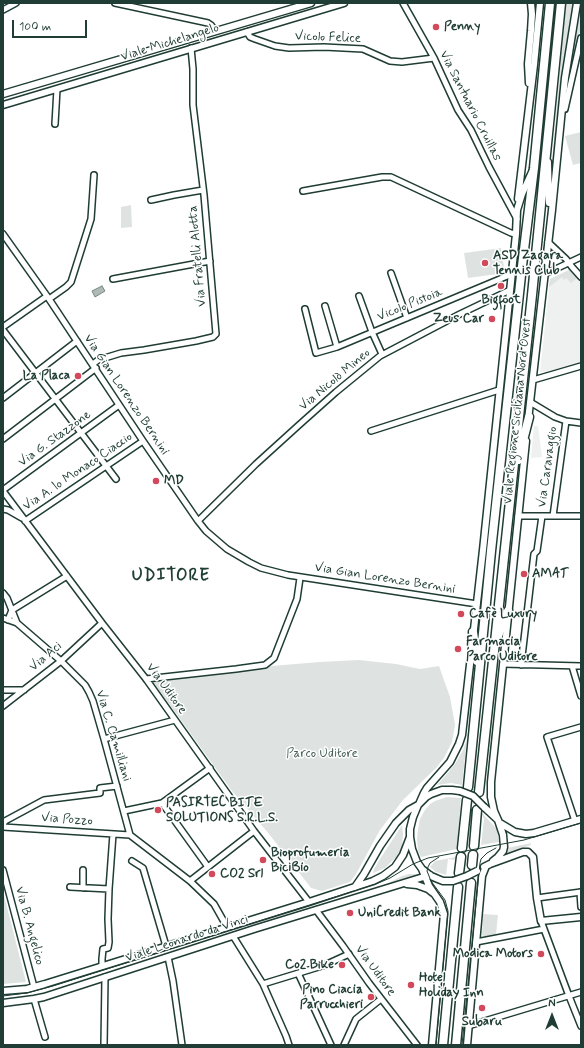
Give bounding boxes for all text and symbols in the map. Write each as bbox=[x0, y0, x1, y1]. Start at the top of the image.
scale bar bbox=[14, 12, 89, 38]
text: 100 m bbox=[19, 19, 51, 35]
place label: Penny bbox=[444, 19, 480, 35]
street label: Viale Michelangelo bbox=[119, 21, 221, 65]
marker: Penny bbox=[431, 22, 441, 32]
street label: Vicolo Felice bbox=[295, 29, 361, 47]
street label: Via Santuario Cruillas bbox=[435, 48, 505, 164]
street label: Via Fratelli Alotta bbox=[186, 205, 210, 307]
place label: ASD Zagara Tennis Club bbox=[493, 248, 563, 279]
marker: ASD Zagara Tennis Club bbox=[480, 258, 490, 268]
marker: Bigfoot bbox=[496, 281, 506, 291]
street label: Vicolo Pistoia bbox=[375, 285, 445, 325]
place label: Bigfoot bbox=[481, 292, 521, 308]
place label: Zeus Car bbox=[433, 311, 484, 327]
marker: Zeus Car bbox=[487, 314, 497, 324]
street label: Viale Regione Siciliana Nord Ovest bbox=[500, 317, 536, 505]
street label: Via Gian Lorenzo Bernini bbox=[80, 332, 172, 458]
street label: Via Nicolò Mineo bbox=[296, 346, 374, 414]
place label: La Placa bbox=[23, 368, 70, 384]
marker: La Placa bbox=[73, 371, 83, 381]
street label: Via G. Stazzone bbox=[16, 407, 94, 471]
street label: Via Caravaggio bbox=[535, 425, 561, 509]
street label: Via A. lo Monaco Ciaccio bbox=[20, 430, 136, 514]
place label: MD bbox=[164, 473, 184, 489]
marker: MD bbox=[151, 476, 161, 486]
street label: Via Gian Lorenzo Bernini bbox=[314, 560, 456, 598]
district label: UDITORE bbox=[130, 566, 212, 586]
place label: AMAT bbox=[532, 566, 568, 582]
marker: AMAT bbox=[519, 569, 529, 579]
place label: Cafè Luxury bbox=[469, 606, 537, 622]
marker: Cafè Luxury bbox=[456, 609, 466, 619]
place label: Farmacia Parco Uditore bbox=[466, 634, 538, 665]
street label: Via Aci bbox=[26, 639, 66, 675]
marker: Farmacia Parco Uditore bbox=[453, 644, 463, 654]
street label: Via Uditore bbox=[142, 660, 190, 718]
street label: Via C. Camilliani bbox=[92, 689, 134, 783]
park label: Parco Uditore bbox=[286, 746, 358, 762]
place label: PASIRTEC BITE SOLUTIONS S.R.L.S. bbox=[166, 795, 278, 826]
marker: PASIRTEC BITE SOLUTIONS S.R.L.S. bbox=[153, 805, 163, 815]
street label: Via Pozzo bbox=[41, 810, 93, 830]
place label: Bioprofumeria BiciBio bbox=[271, 845, 350, 876]
marker: Bioprofumeria BiciBio bbox=[258, 855, 268, 865]
place label: CO2 Srl bbox=[220, 866, 263, 882]
marker: CO2 Srl bbox=[207, 869, 217, 879]
street label: Via B. Angelico bbox=[11, 885, 47, 967]
place label: UniCredit Bank bbox=[358, 905, 441, 921]
marker: UniCredit Bank bbox=[345, 908, 355, 918]
street label: Viale Leonardo da Vinci bbox=[124, 912, 250, 966]
street label: Via Uditore bbox=[351, 942, 399, 1000]
place label: Modica Motors bbox=[453, 946, 533, 962]
marker: Modica Motors bbox=[536, 949, 546, 959]
place label: Co2 Bike bbox=[285, 957, 334, 973]
marker: Co2 Bike bbox=[337, 960, 347, 970]
place label: Hotel Holiday Inn bbox=[419, 970, 484, 1001]
marker: Hotel Holiday Inn bbox=[406, 980, 416, 990]
place label: Pino Ciacia Parrucchieri bbox=[300, 982, 363, 1013]
marker: Pino Ciacia Parrucchieri bbox=[366, 992, 376, 1002]
north arrow bbox=[532, 996, 572, 1036]
text: N bbox=[548, 997, 556, 1011]
marker: Subaru bbox=[477, 1003, 487, 1013]
place label: Subaru bbox=[462, 1014, 502, 1030]

